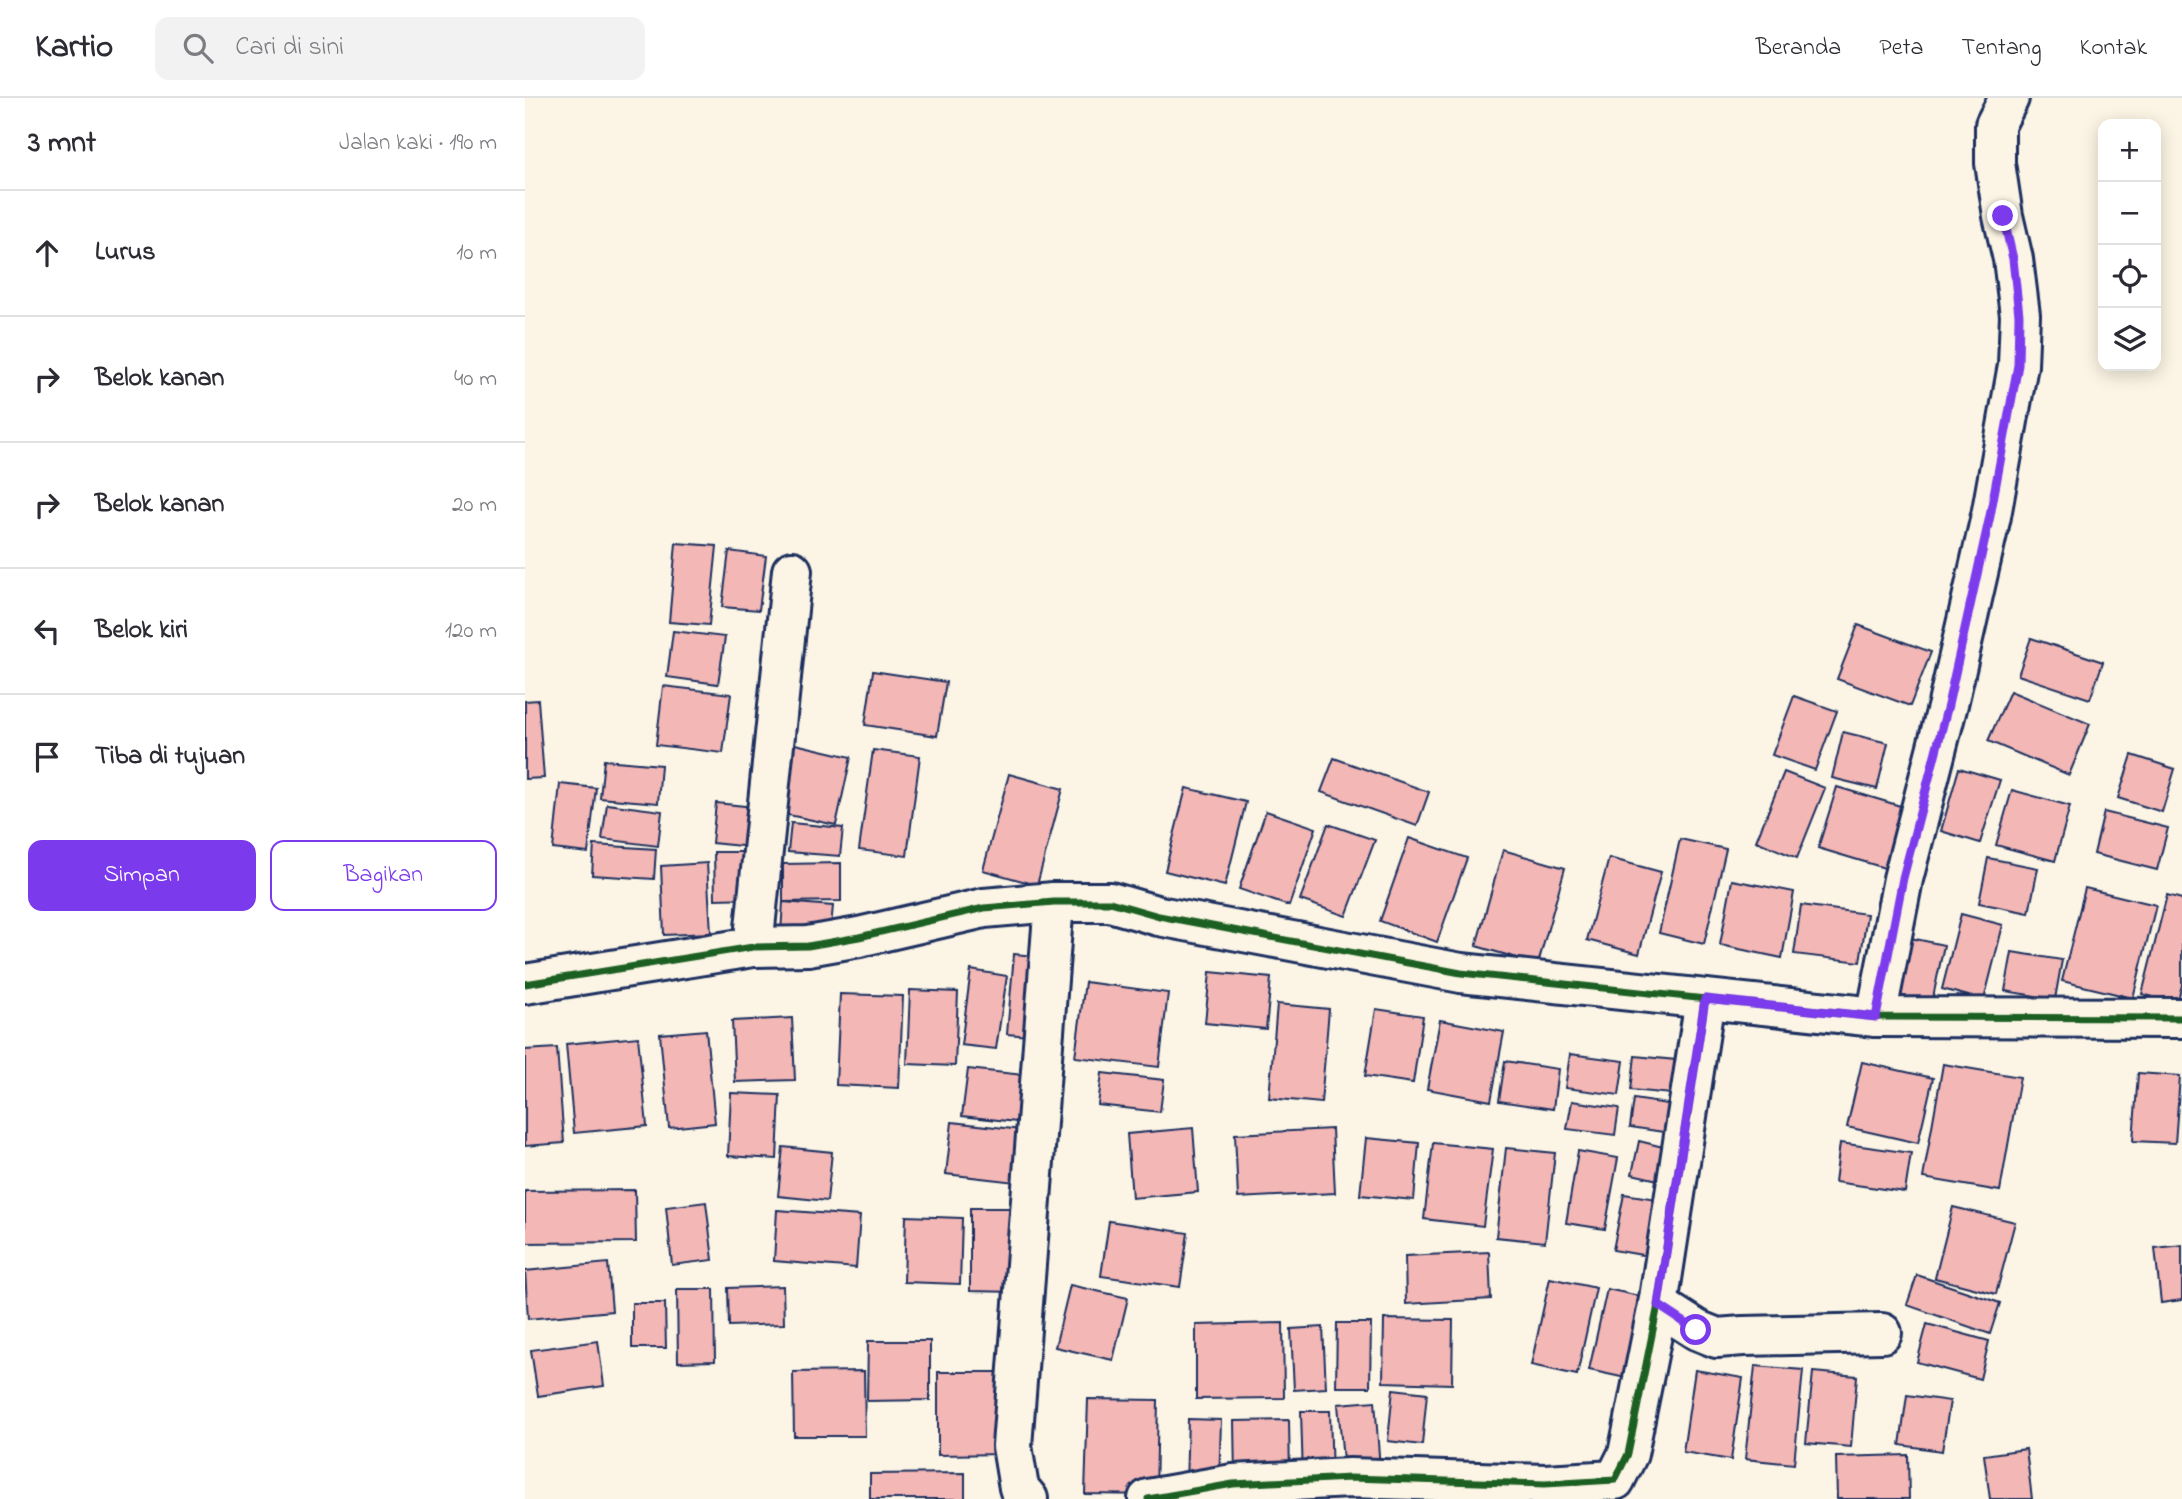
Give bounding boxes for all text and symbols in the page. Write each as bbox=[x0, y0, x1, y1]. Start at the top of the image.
search box bbox=[155, 17, 645, 80]
text: Kartio bbox=[35, 24, 113, 72]
icon: search bbox=[179, 29, 217, 67]
text: Cari di sini bbox=[235, 29, 344, 67]
text: Beranda bbox=[1756, 31, 1841, 66]
text: Peta bbox=[1879, 31, 1924, 66]
text: Tentang bbox=[1962, 31, 2042, 66]
text: Kontak bbox=[2080, 31, 2147, 66]
map controls bbox=[2098, 119, 2161, 371]
button: + bbox=[2098, 119, 2161, 182]
text: 3 mnt bbox=[28, 122, 96, 166]
text: Jalan kaki · 190 m bbox=[339, 127, 497, 160]
button: − bbox=[2098, 182, 2161, 245]
route end bbox=[1987, 200, 2018, 231]
icon: ahead bbox=[28, 234, 66, 272]
text: Lurus bbox=[95, 234, 156, 272]
text: 10 m bbox=[456, 237, 497, 270]
button: locate bbox=[2098, 245, 2161, 308]
button: layers bbox=[2098, 308, 2161, 371]
icon: right bbox=[28, 360, 66, 398]
text: Belok kanan bbox=[95, 360, 224, 398]
text: 40 m bbox=[454, 363, 497, 396]
icon: right bbox=[28, 486, 66, 524]
text: Belok kanan bbox=[95, 486, 224, 524]
text: 20 m bbox=[452, 489, 497, 522]
icon: left bbox=[28, 612, 66, 650]
text: Belok kiri bbox=[95, 612, 188, 650]
text: 120 m bbox=[445, 615, 497, 648]
icon: arrive bbox=[28, 738, 66, 776]
text: Tiba di tujuan bbox=[95, 738, 245, 776]
button: Simpan bbox=[28, 840, 256, 911]
button: Bagikan bbox=[270, 840, 497, 911]
route start bbox=[1680, 1314, 1711, 1345]

